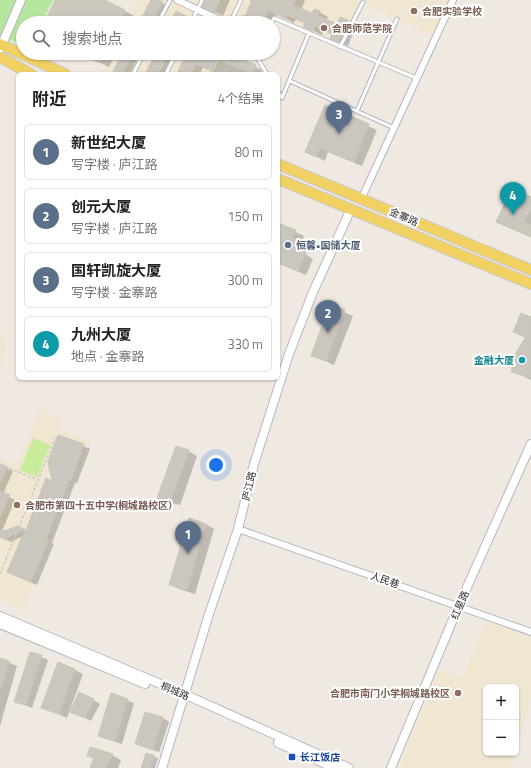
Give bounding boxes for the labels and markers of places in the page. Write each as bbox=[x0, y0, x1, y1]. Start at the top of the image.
place label: 合肥实验学校 bbox=[422, 4, 482, 19]
marker: 合肥实验学校 bbox=[409, 6, 419, 16]
place label: 合肥师范学院 bbox=[332, 21, 392, 36]
marker: 合肥师范学院 bbox=[319, 23, 329, 33]
pin: 3 bbox=[326, 101, 352, 134]
pin: 4 bbox=[500, 182, 526, 215]
place label: 恒馨•国储大厦 bbox=[296, 238, 361, 253]
marker: 恒馨•国储大厦 bbox=[283, 240, 293, 250]
pin: 2 bbox=[315, 300, 341, 333]
place label: 金融大厦 bbox=[473, 353, 514, 368]
marker: 金融大厦 bbox=[517, 355, 527, 365]
place label: 合肥市第四十五中学(桐城路校区） bbox=[25, 498, 178, 513]
marker: 合肥市第四十五中学(桐城路校区） bbox=[12, 500, 22, 510]
pin: 1 bbox=[175, 521, 201, 554]
place label: 合肥市南门小学桐城路校区 bbox=[330, 686, 450, 701]
marker: 合肥市南门小学桐城路校区 bbox=[453, 688, 463, 698]
place label: 长江饭店 bbox=[300, 750, 340, 765]
marker: 长江饭店 bbox=[287, 752, 297, 762]

